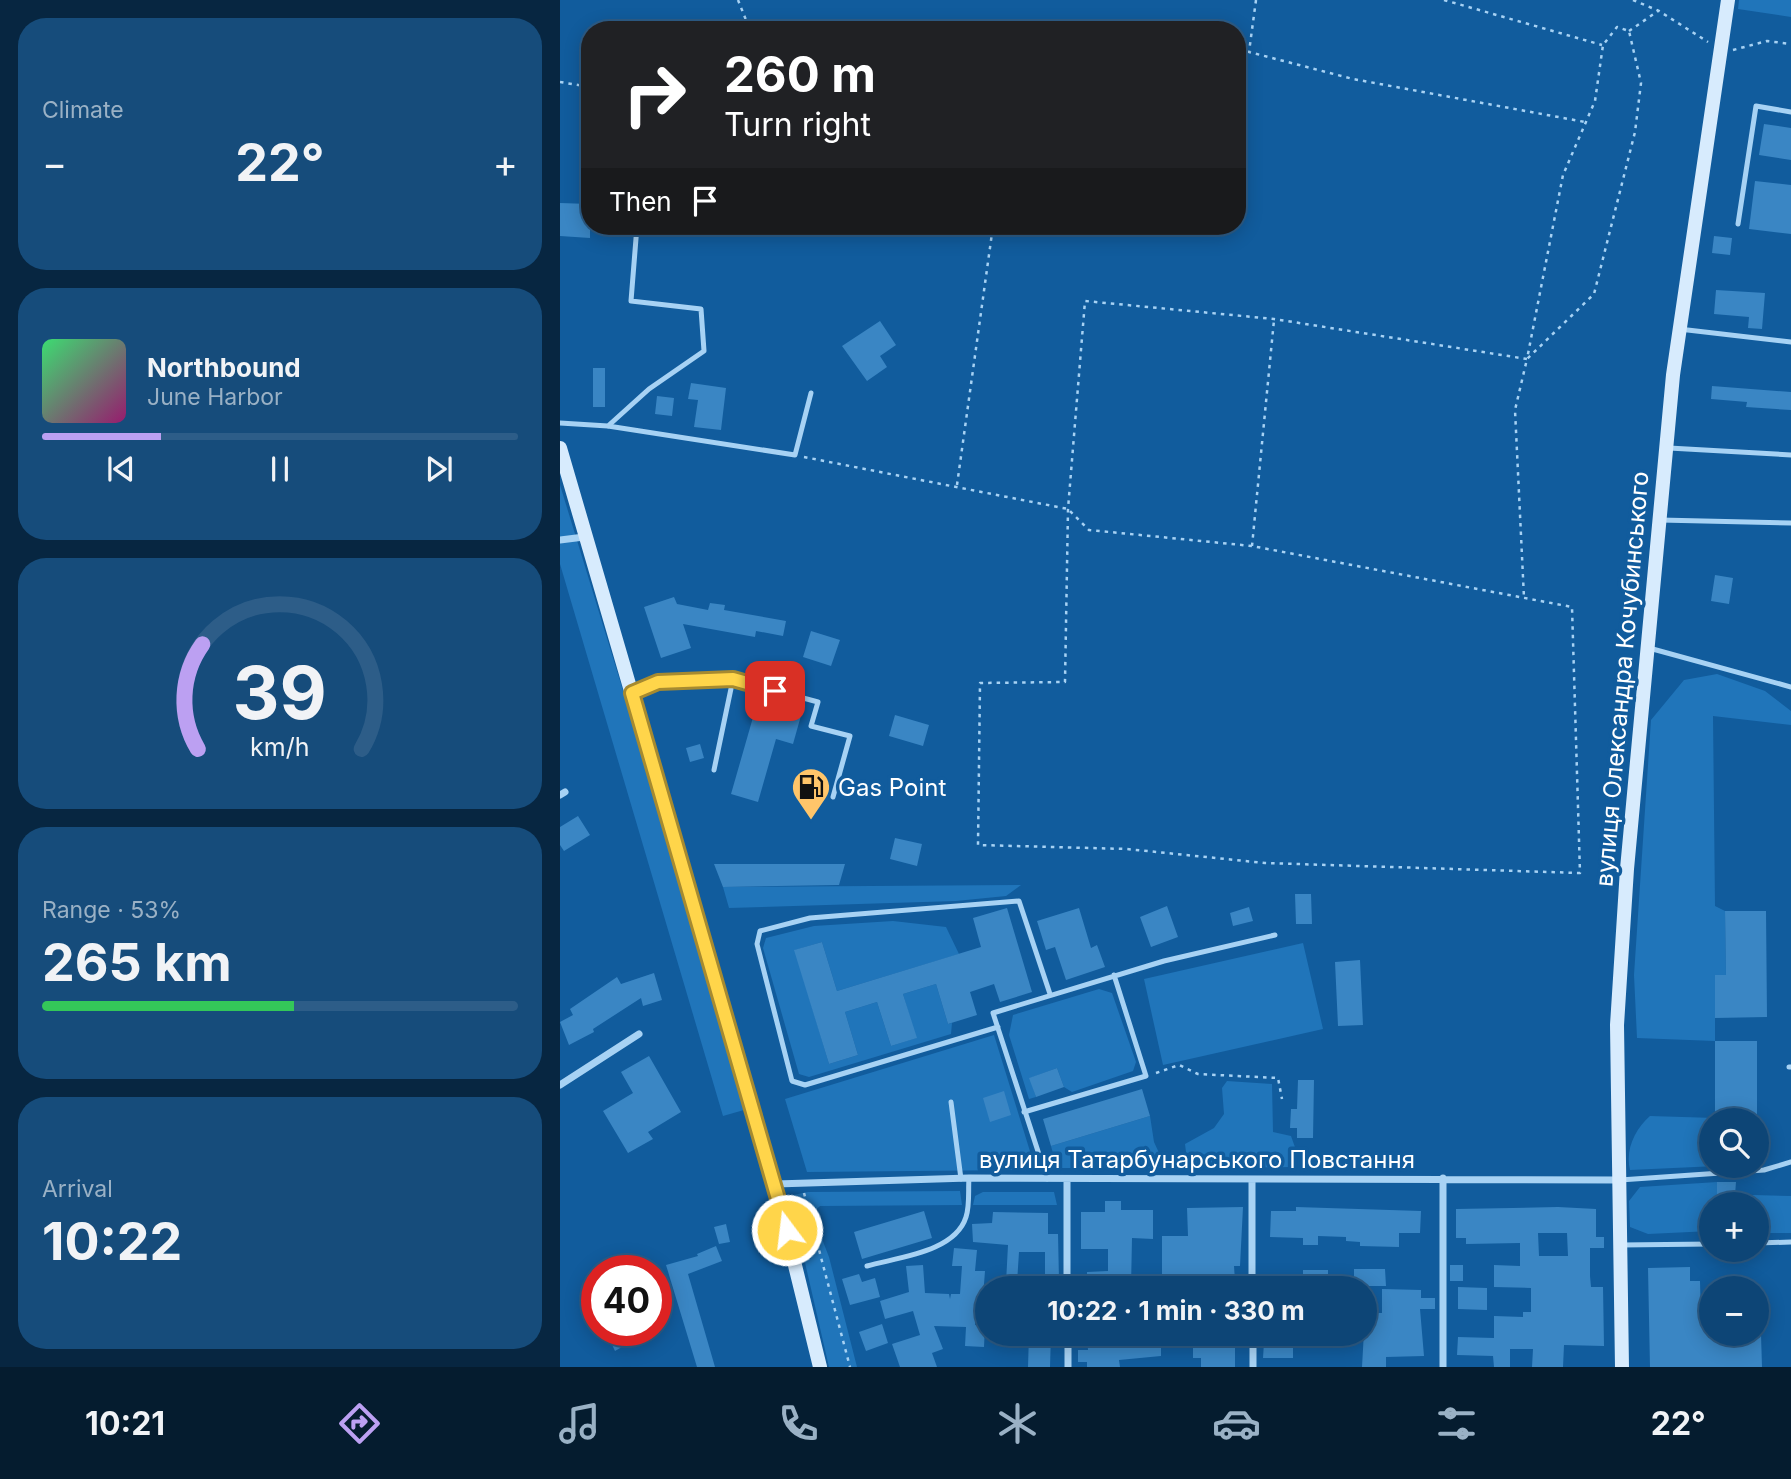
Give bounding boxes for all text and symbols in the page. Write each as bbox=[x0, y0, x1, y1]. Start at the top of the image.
text: 260 m bbox=[724, 45, 876, 104]
icon: right bbox=[609, 49, 700, 140]
text: Climate bbox=[42, 96, 124, 124]
text: Turn right bbox=[724, 105, 871, 144]
text: 22° bbox=[235, 131, 325, 194]
text: − bbox=[42, 140, 67, 186]
text: + bbox=[493, 140, 518, 186]
icon: arrive bbox=[686, 182, 724, 220]
text: Then bbox=[609, 186, 672, 217]
text: Northbound bbox=[147, 352, 301, 383]
text: June Harbor bbox=[147, 383, 283, 411]
icon: previous bbox=[102, 450, 140, 488]
icon: pause bbox=[261, 450, 299, 488]
icon: next bbox=[420, 450, 458, 488]
street label: вулиця Олександра Кочубинського bbox=[1589, 470, 1655, 888]
text: 39 bbox=[233, 649, 327, 738]
pin bbox=[745, 661, 805, 721]
icon: arrive bbox=[756, 672, 794, 710]
text: km/h bbox=[250, 732, 310, 762]
fuel station icon: Gas Point bbox=[790, 766, 832, 821]
place label: Gas Point bbox=[838, 773, 946, 802]
text: Range · 53% bbox=[42, 896, 181, 924]
text: 265 km bbox=[42, 931, 232, 994]
map controls bbox=[1699, 1108, 1769, 1346]
button: search bbox=[1699, 1108, 1769, 1178]
street label: вулиця Татарбунарського Повстання bbox=[979, 1145, 1415, 1174]
text: Arrival bbox=[42, 1175, 113, 1203]
button: + bbox=[1699, 1192, 1769, 1262]
position arrow bbox=[750, 1193, 824, 1267]
text: 10:22 bbox=[42, 1210, 182, 1273]
speed limit sign: 40 bbox=[581, 1255, 672, 1346]
button: − bbox=[1699, 1276, 1769, 1346]
text: 10:22 · 1 min · 330 m bbox=[1047, 1295, 1305, 1326]
icon: directions bbox=[335, 1399, 384, 1448]
icon: music bbox=[555, 1399, 604, 1448]
icon: phone bbox=[774, 1399, 823, 1448]
icon: climate bbox=[993, 1399, 1042, 1448]
icon: car bbox=[1212, 1399, 1261, 1448]
icon: filters bbox=[1432, 1399, 1481, 1448]
text: 10:21 bbox=[85, 1404, 165, 1443]
text: 22° bbox=[1651, 1404, 1706, 1443]

